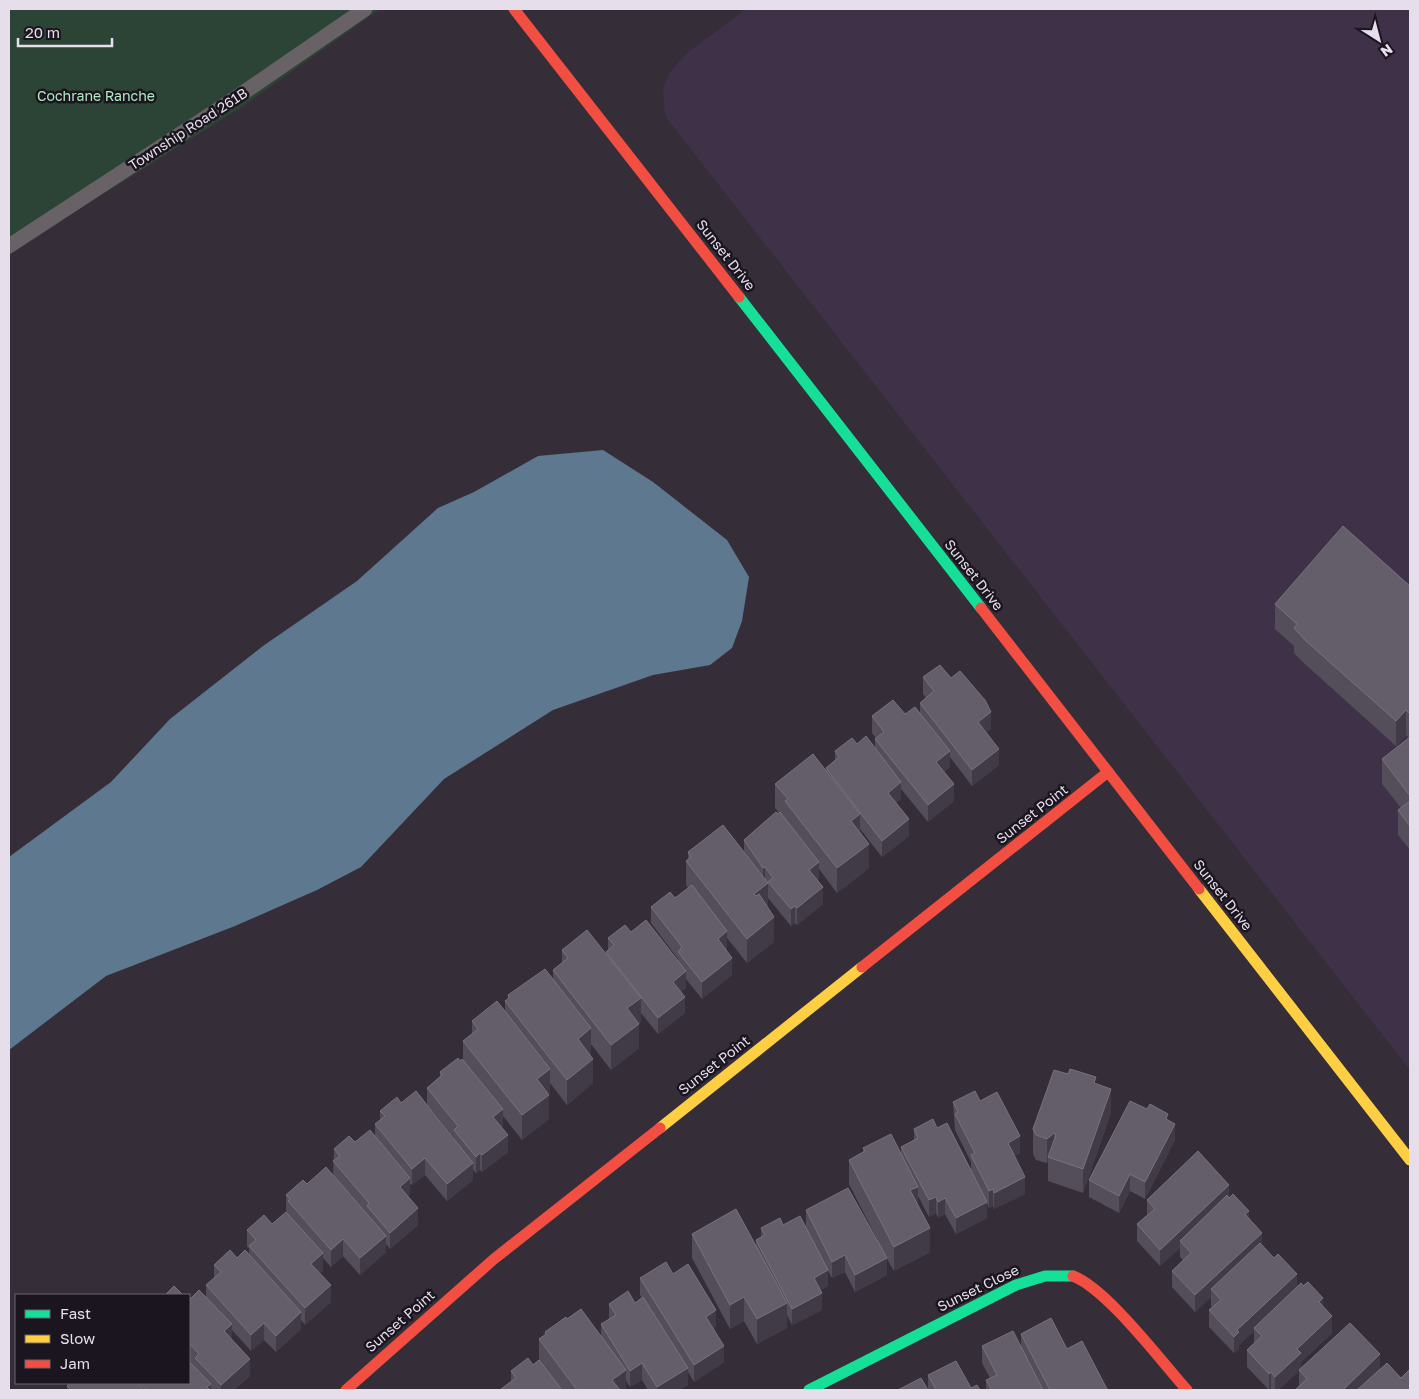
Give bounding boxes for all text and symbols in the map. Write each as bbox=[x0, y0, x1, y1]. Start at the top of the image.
scale bar bbox=[18, 15, 111, 47]
north arrow bbox=[1354, 15, 1404, 65]
text: 20 m bbox=[25, 23, 60, 41]
text: N bbox=[1378, 41, 1396, 61]
street label: Township Road 261B bbox=[125, 84, 250, 173]
park label: Cochrane Ranche bbox=[37, 87, 155, 104]
street label: Sunset Drive bbox=[693, 216, 759, 294]
street label: Sunset Drive bbox=[941, 536, 1007, 614]
street label: Sunset Point bbox=[993, 780, 1071, 847]
street label: Sunset Drive bbox=[1190, 856, 1256, 934]
street label: Sunset Point bbox=[675, 1031, 753, 1098]
street label: Sunset Close bbox=[934, 1261, 1021, 1315]
street label: Sunset Point bbox=[362, 1286, 438, 1355]
legend bbox=[15, 1294, 190, 1384]
text: Fast bbox=[60, 1304, 91, 1322]
text: Slow bbox=[60, 1329, 95, 1347]
text: Jam bbox=[60, 1354, 90, 1372]

